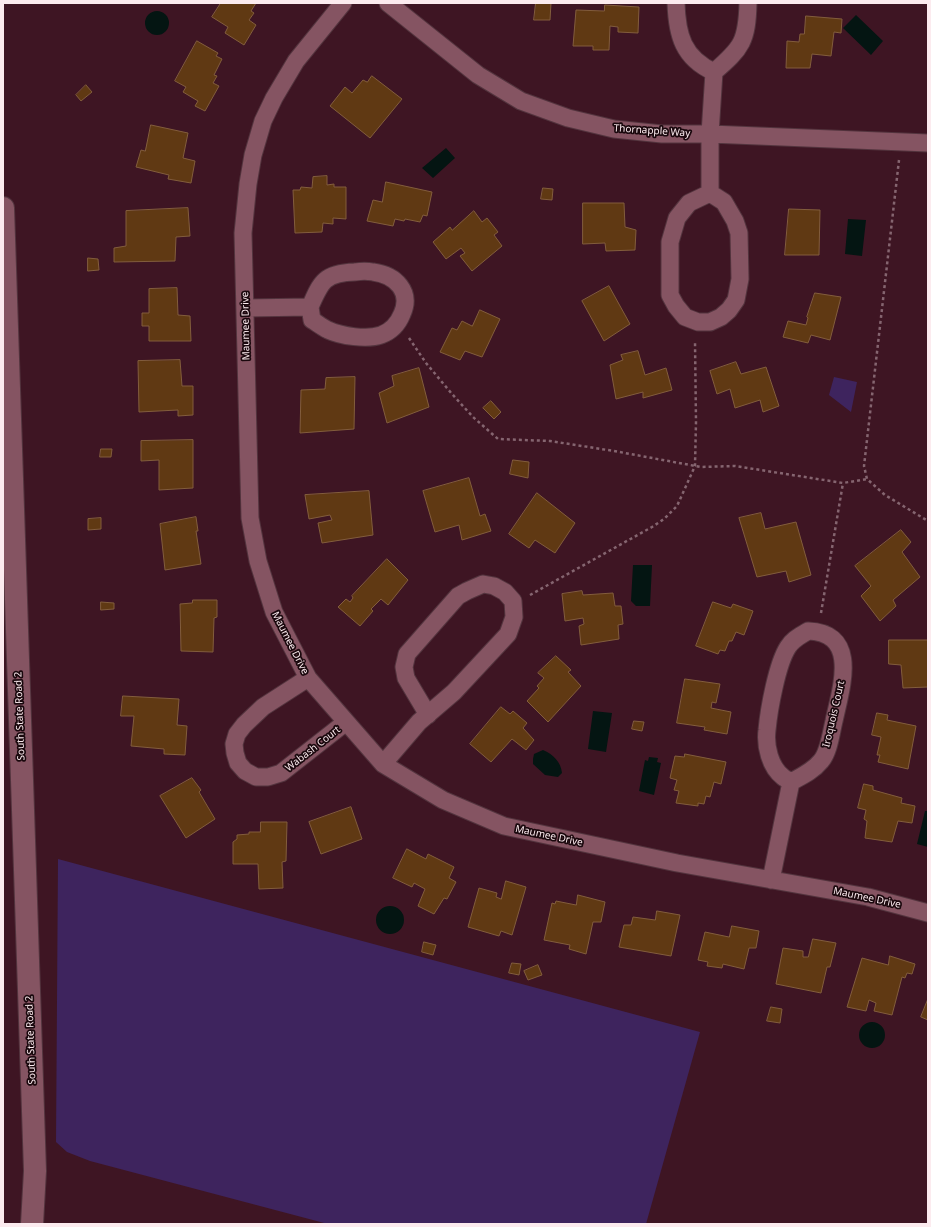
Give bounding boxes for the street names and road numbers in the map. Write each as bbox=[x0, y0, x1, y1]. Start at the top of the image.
street label: Thornapple Way bbox=[613, 122, 691, 140]
street label: Maumee Drive bbox=[239, 291, 253, 361]
street label: Maumee Drive bbox=[269, 610, 311, 676]
street label: South State Road 2 bbox=[12, 671, 28, 761]
street label: Iroquois Court bbox=[821, 680, 847, 748]
street label: Wabash Court bbox=[283, 724, 343, 774]
street label: Maumee Drive bbox=[514, 823, 584, 849]
street label: Maumee Drive bbox=[832, 885, 902, 911]
street label: South State Road 2 bbox=[23, 995, 39, 1085]

